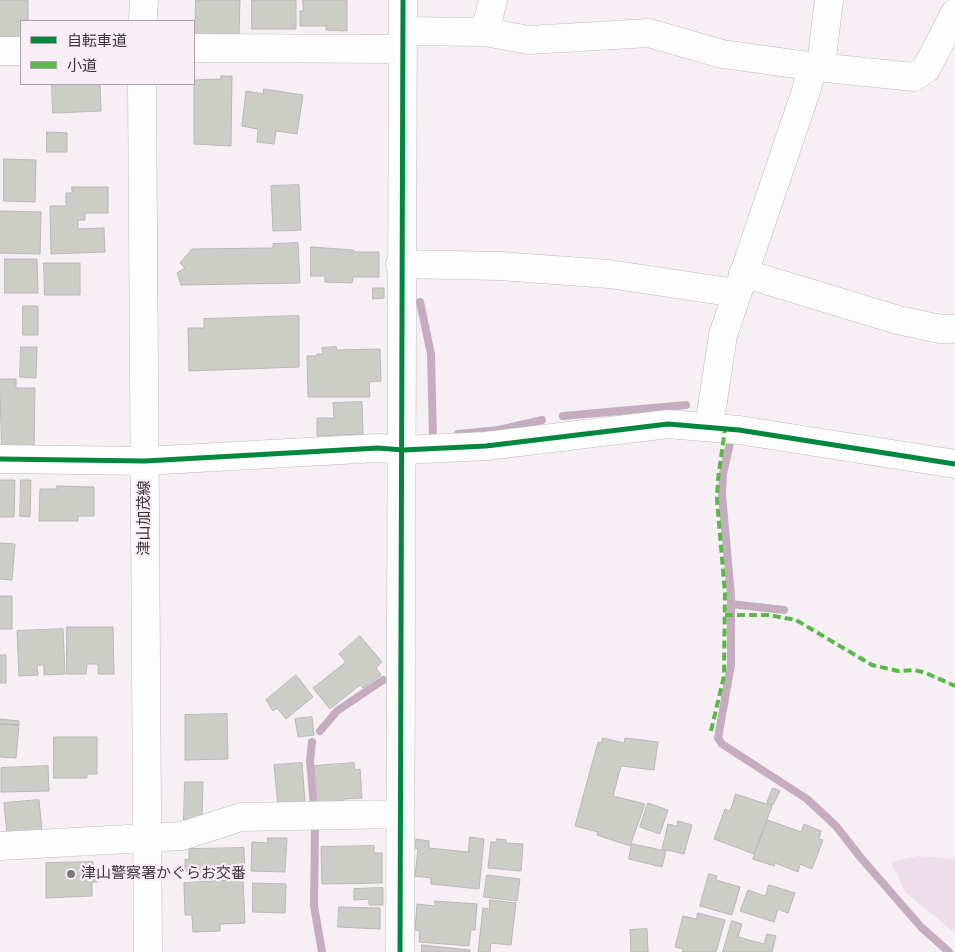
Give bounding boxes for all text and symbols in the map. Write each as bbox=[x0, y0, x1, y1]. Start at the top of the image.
legend bbox=[20, 20, 195, 85]
text: 自転車道 bbox=[67, 31, 127, 50]
text: 小道 bbox=[67, 56, 97, 75]
street label: 津山加茂線 bbox=[136, 481, 154, 555]
place label: 津山警察署かぐらお交番 bbox=[81, 865, 246, 883]
marker: 津山警察署かぐらお交番 bbox=[65, 868, 77, 880]

